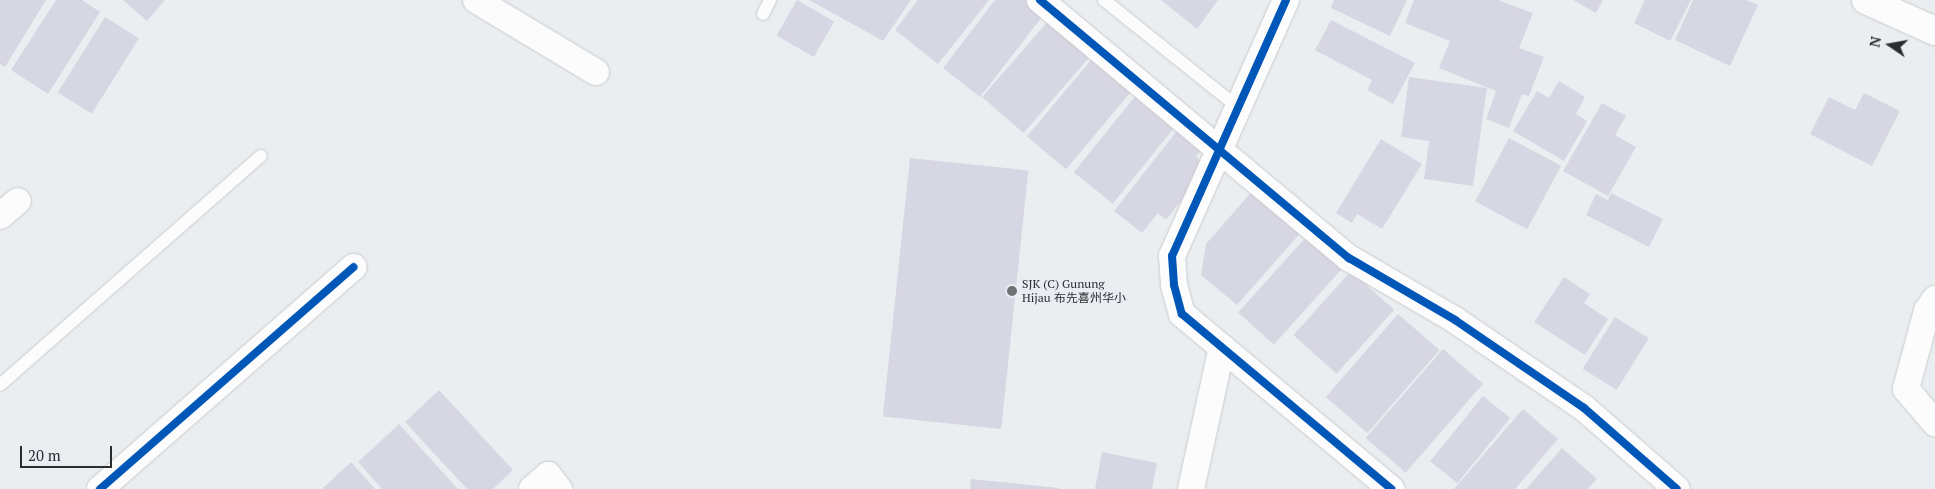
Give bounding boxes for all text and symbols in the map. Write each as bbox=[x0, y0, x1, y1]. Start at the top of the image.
north arrow bbox=[1865, 20, 1915, 70]
text: N bbox=[1864, 35, 1885, 49]
place label: SJK (C) Gunung Hijau 布先喜州华小 bbox=[1022, 277, 1126, 305]
marker: SJK (C) Gunung Hijau 布先喜州华小 bbox=[1006, 285, 1018, 297]
scale bar bbox=[22, 436, 115, 468]
text: 20 m bbox=[28, 445, 61, 465]

